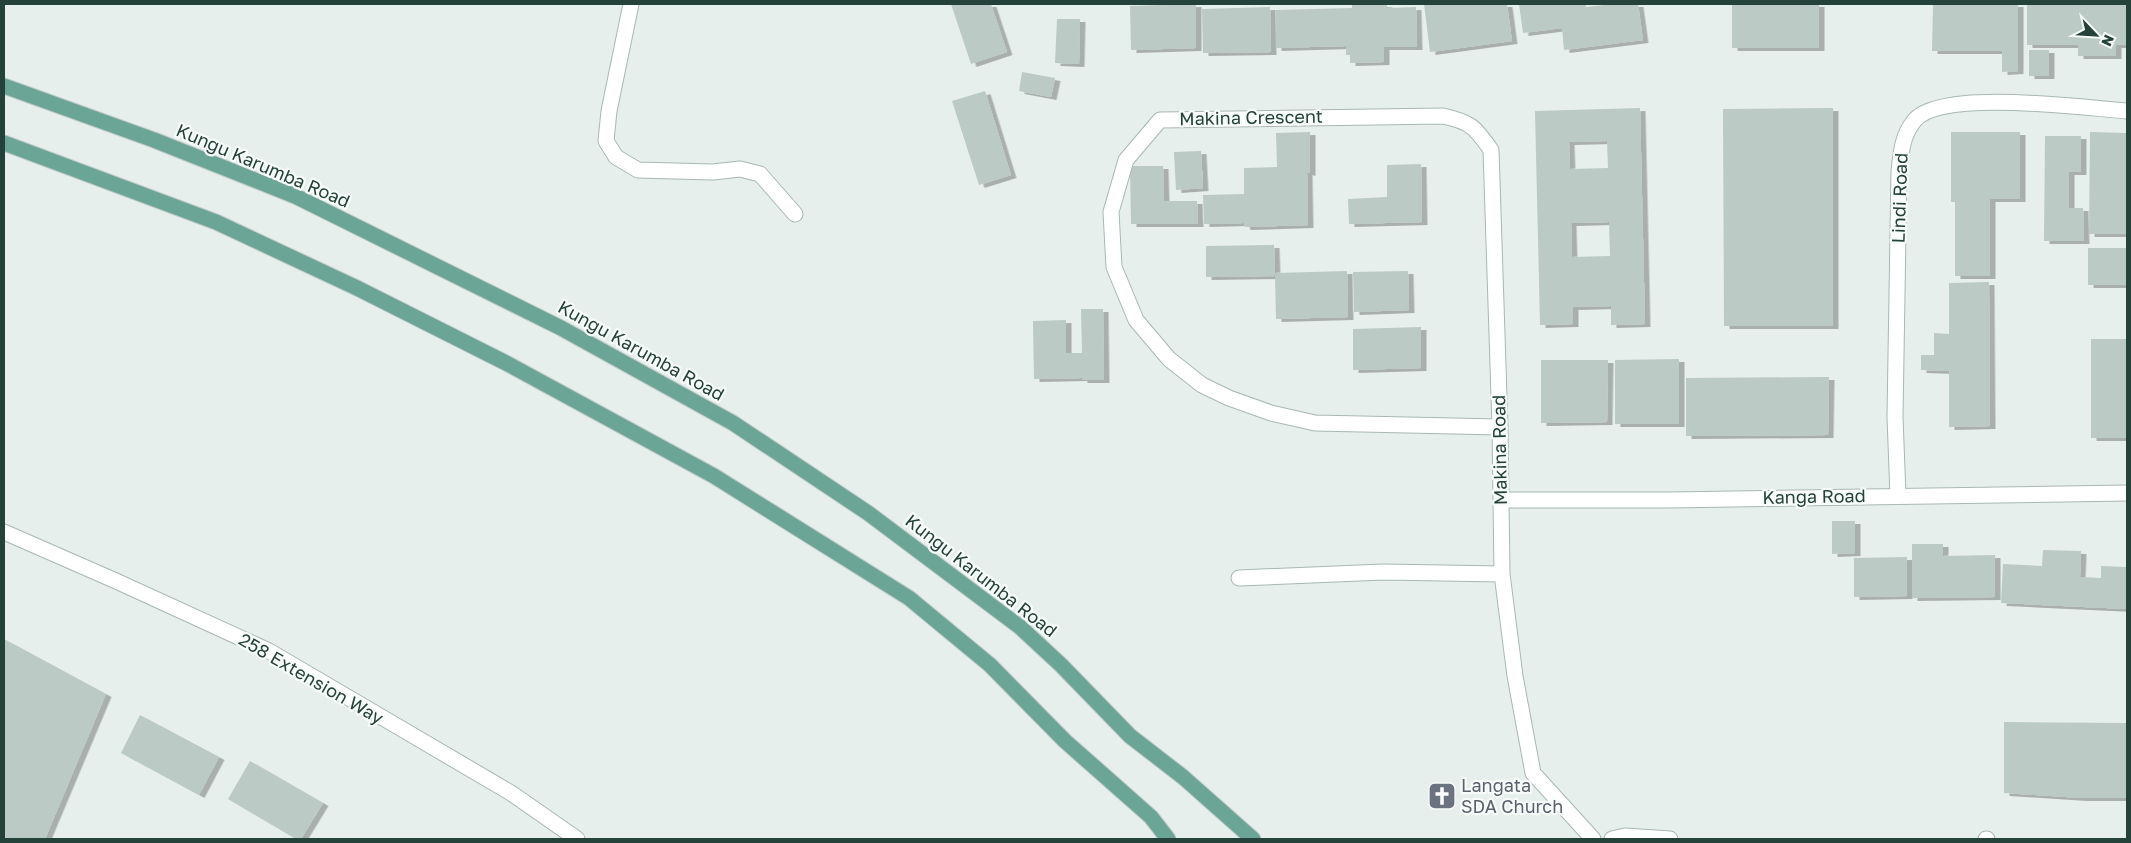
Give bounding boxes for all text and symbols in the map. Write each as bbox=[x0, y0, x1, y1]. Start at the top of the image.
north arrow bbox=[2071, 10, 2121, 60]
text: N bbox=[2098, 32, 2118, 49]
street label: Makina Crescent bbox=[1179, 105, 1323, 129]
street label: Kungu Karumba Road bbox=[173, 119, 354, 212]
street label: Lindi Road bbox=[1886, 152, 1912, 244]
street label: Kungu Karumba Road bbox=[555, 295, 728, 405]
street label: Makina Road bbox=[1487, 395, 1511, 505]
street label: Kanga Road bbox=[1762, 484, 1866, 508]
street label: Kungu Karumba Road bbox=[901, 509, 1062, 641]
street label: 258 Extension Way bbox=[235, 628, 388, 729]
place label: Langata SDA Church bbox=[1461, 774, 1563, 817]
church icon: Langata SDA Church bbox=[1427, 781, 1457, 811]

